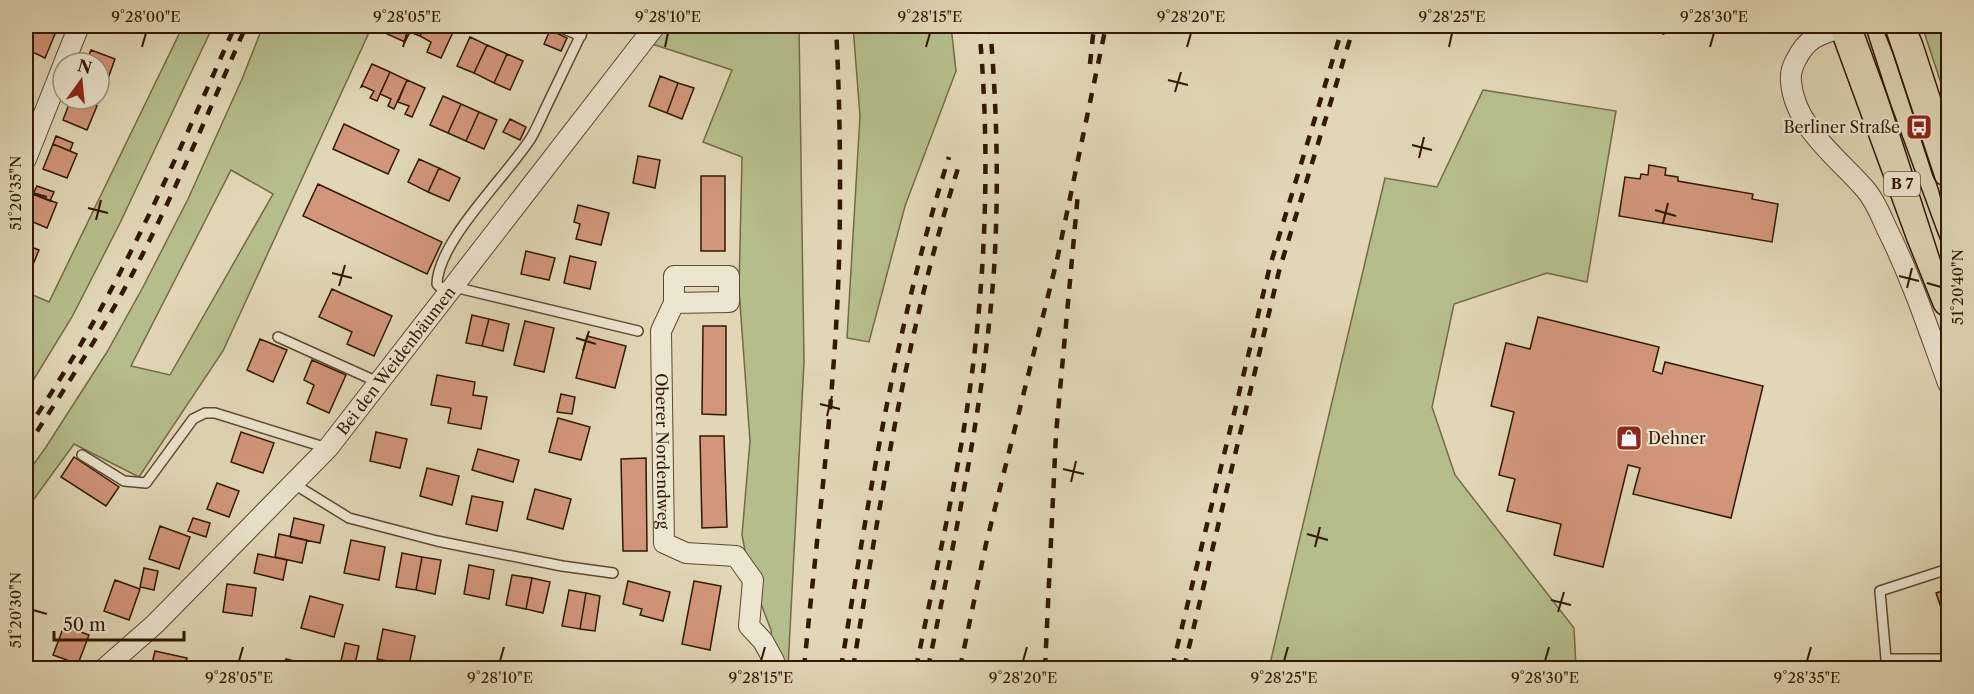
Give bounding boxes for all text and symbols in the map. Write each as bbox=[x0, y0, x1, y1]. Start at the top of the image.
text: 9°28'00"E bbox=[111, 7, 181, 26]
text: 9°28'05"E bbox=[373, 7, 441, 26]
text: 9°28'10"E bbox=[635, 7, 701, 26]
text: 9°28'15"E bbox=[898, 7, 962, 26]
text: 9°28'20"E bbox=[1157, 7, 1225, 26]
text: 9°28'25"E bbox=[1418, 7, 1486, 26]
text: 9°28'30"E bbox=[1680, 7, 1748, 26]
north arrow bbox=[51, 51, 111, 111]
text: N bbox=[76, 55, 94, 78]
bus stop icon: Berliner Straße bbox=[1904, 112, 1934, 142]
place label: Berliner Straße bbox=[1783, 117, 1900, 137]
text: 51°20'35"N bbox=[6, 156, 25, 230]
road number: B 7 bbox=[1884, 172, 1920, 196]
text: 51°20'40"N bbox=[1948, 249, 1967, 325]
street label: Bei den Weidenbäumen bbox=[332, 282, 459, 439]
street label: Oberer Nordendweg bbox=[652, 373, 674, 530]
shop icon: Dehner bbox=[1614, 423, 1644, 453]
place label: Dehner bbox=[1648, 428, 1706, 448]
text: 51°20'30"N bbox=[6, 572, 25, 648]
scale bar bbox=[54, 604, 184, 642]
text: 50 m bbox=[63, 614, 106, 636]
text: 9°28'05"E bbox=[205, 668, 273, 687]
text: 9°28'10"E bbox=[467, 668, 533, 687]
text: 9°28'15"E bbox=[729, 668, 793, 687]
text: 9°28'20"E bbox=[989, 668, 1057, 687]
text: 9°28'25"E bbox=[1250, 668, 1318, 687]
text: 9°28'30"E bbox=[1511, 668, 1579, 687]
text: 9°28'35"E bbox=[1774, 668, 1840, 687]

